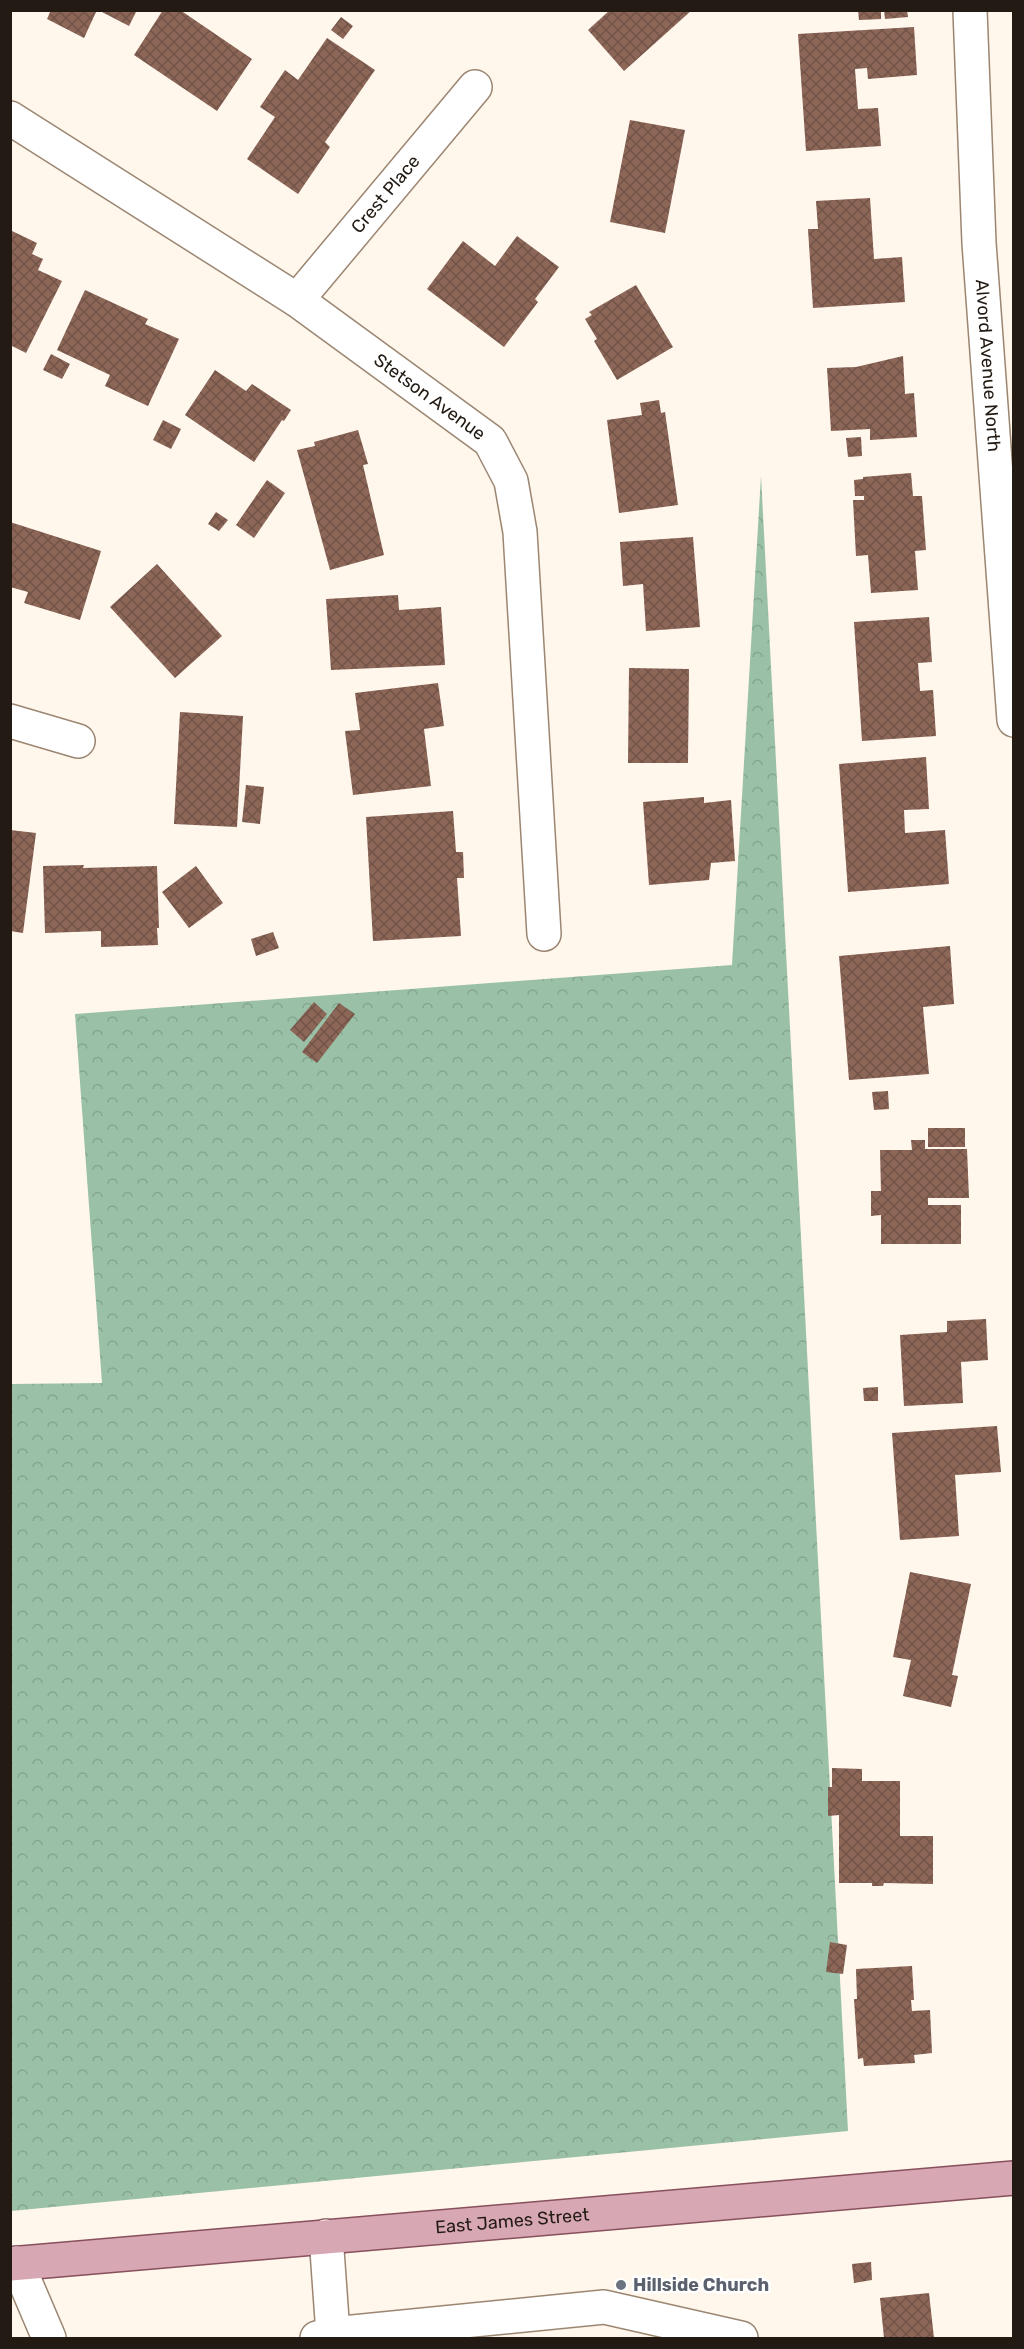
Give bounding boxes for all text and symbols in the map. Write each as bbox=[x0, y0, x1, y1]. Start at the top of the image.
street label: Crest Place bbox=[346, 150, 424, 238]
street label: Alvord Avenue North bbox=[971, 278, 1005, 453]
street label: Stetson Avenue bbox=[369, 349, 490, 445]
street label: East James Street bbox=[434, 2203, 590, 2239]
place label: Hillside Church bbox=[633, 2274, 769, 2296]
marker: Hillside Church bbox=[614, 2278, 628, 2292]

